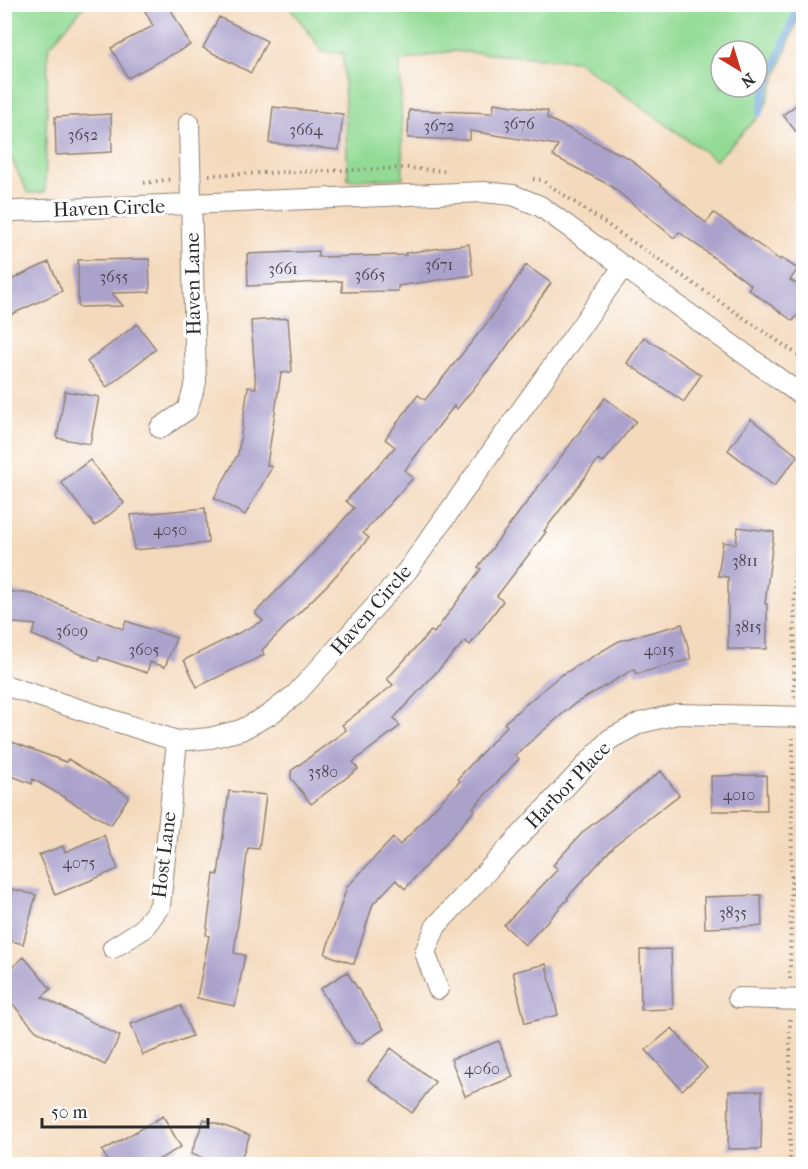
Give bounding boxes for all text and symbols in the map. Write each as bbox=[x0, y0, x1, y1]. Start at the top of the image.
north arrow bbox=[709, 39, 769, 99]
text: N bbox=[737, 69, 759, 92]
house number: 3676 bbox=[503, 114, 535, 133]
house number: 3672 bbox=[423, 116, 455, 135]
house number: 3664 bbox=[289, 120, 323, 139]
house number: 3652 bbox=[68, 125, 98, 144]
street label: Haven Circle bbox=[53, 195, 165, 221]
street label: Haven Lane bbox=[181, 232, 205, 336]
house number: 3671 bbox=[425, 255, 453, 274]
house number: 3661 bbox=[268, 259, 298, 278]
house number: 3665 bbox=[355, 265, 385, 284]
house number: 3655 bbox=[100, 267, 129, 286]
house number: 4050 bbox=[153, 520, 187, 539]
house number: 3811 bbox=[732, 551, 758, 570]
street label: Haven Circle bbox=[326, 560, 416, 660]
house number: 3815 bbox=[734, 617, 762, 636]
house number: 3609 bbox=[56, 621, 88, 640]
house number: 3605 bbox=[129, 640, 160, 659]
house number: 4015 bbox=[644, 640, 674, 659]
street label: Harbor Place bbox=[521, 737, 615, 833]
house number: 3580 bbox=[308, 762, 338, 781]
house number: 4010 bbox=[723, 785, 755, 804]
street label: Host Lane bbox=[147, 810, 181, 900]
house number: 4075 bbox=[63, 853, 96, 872]
house number: 3835 bbox=[719, 903, 747, 922]
house number: 4060 bbox=[464, 1059, 500, 1078]
scale bar bbox=[42, 1091, 208, 1129]
text: 50 m bbox=[51, 1102, 88, 1123]

